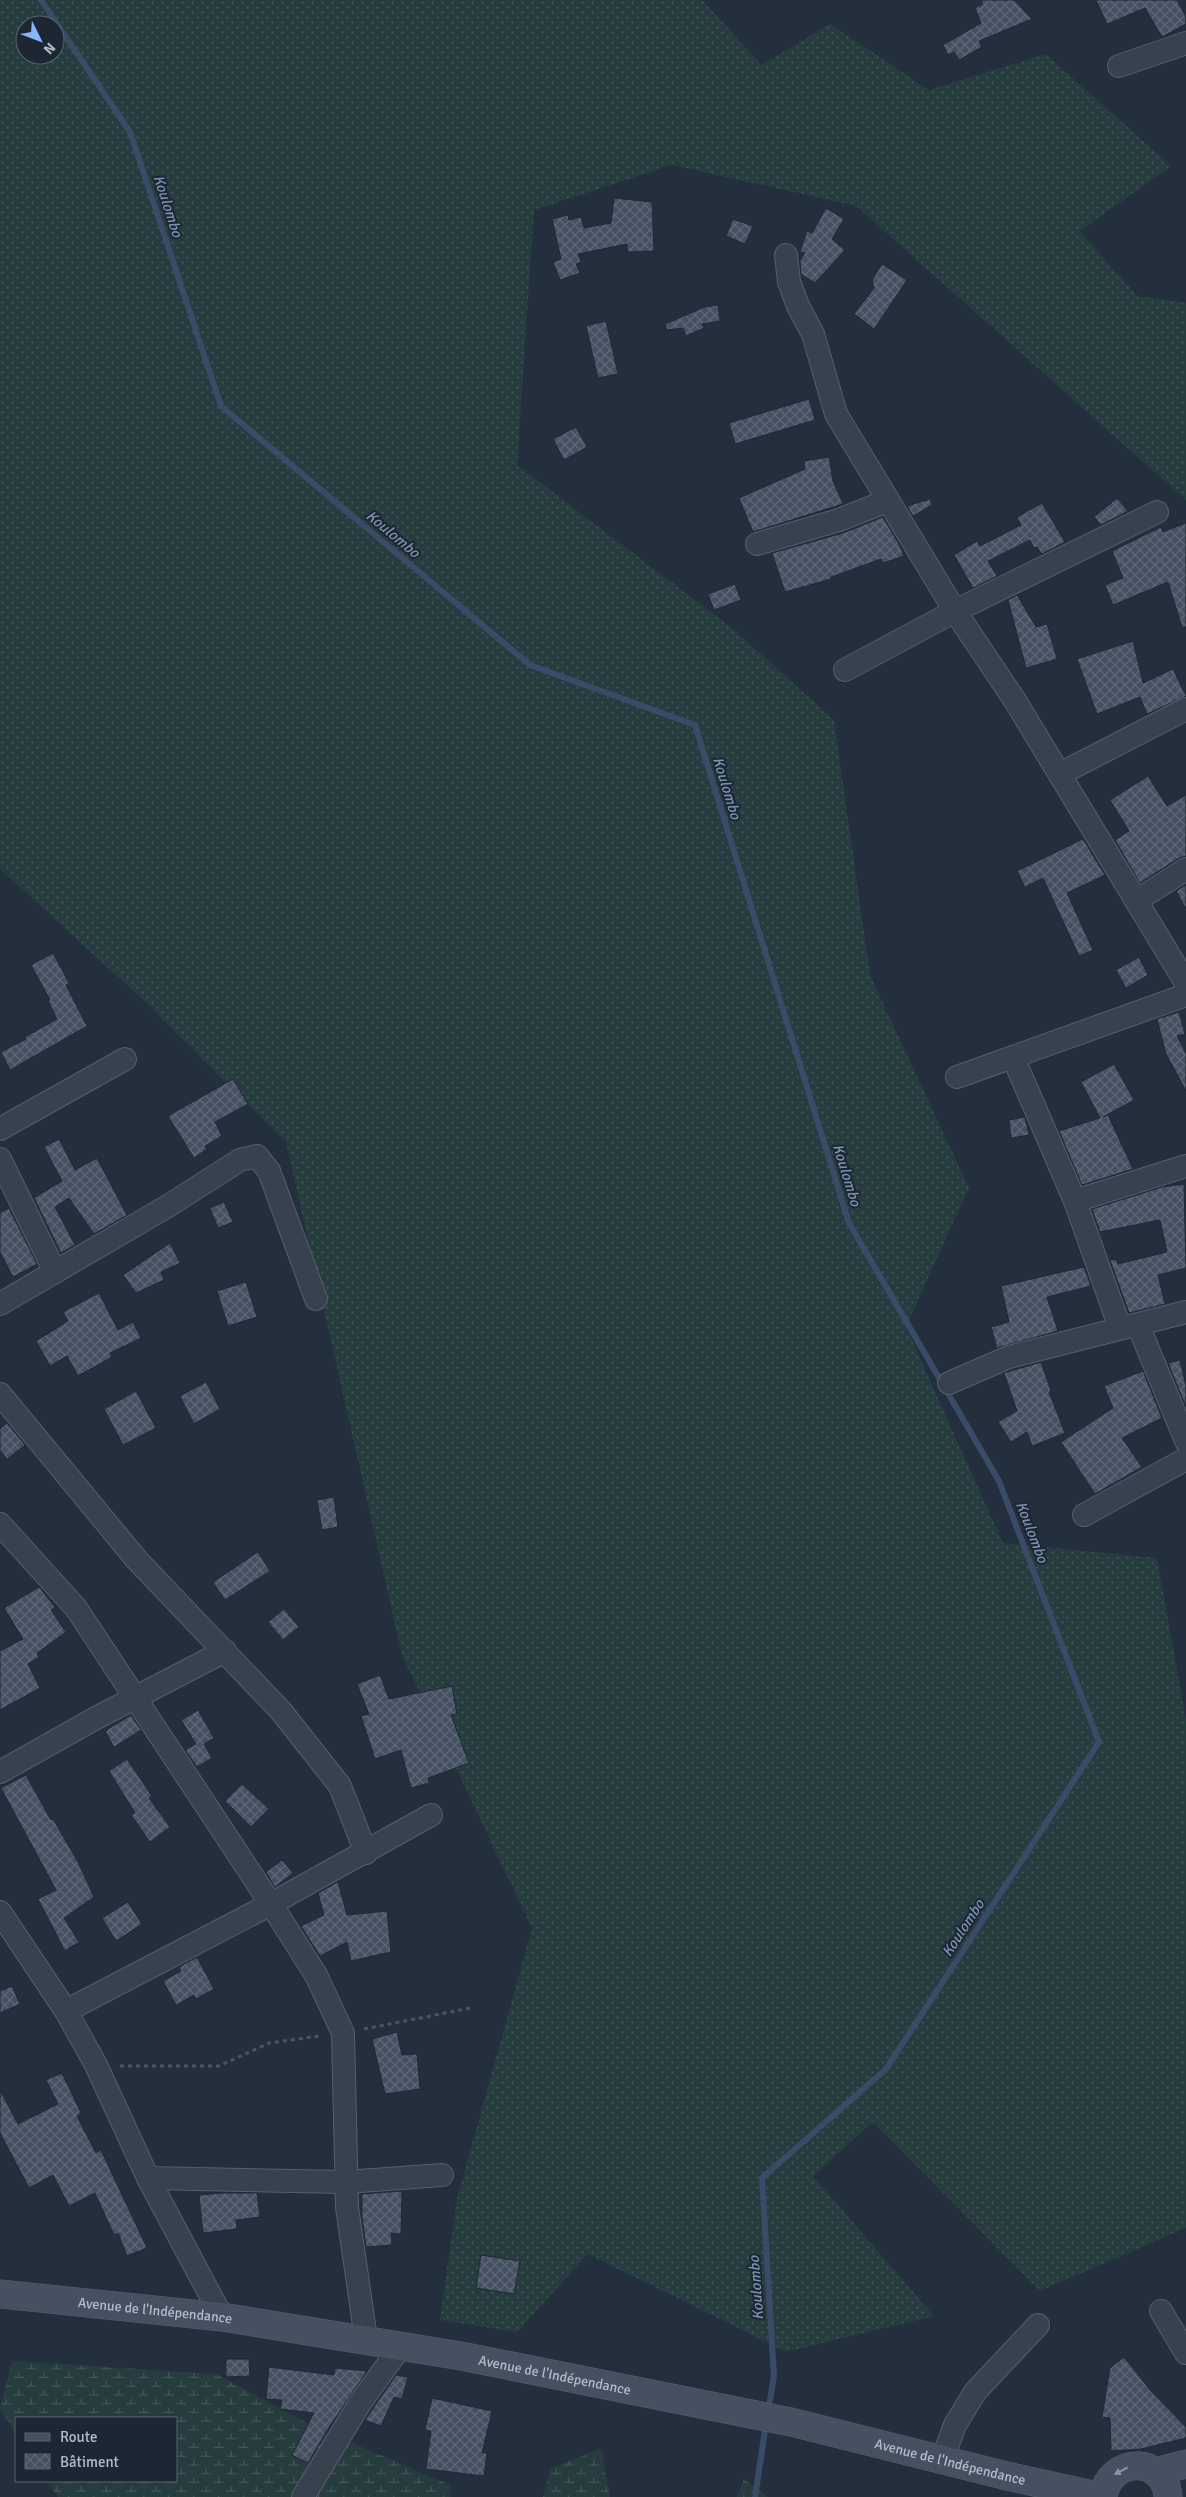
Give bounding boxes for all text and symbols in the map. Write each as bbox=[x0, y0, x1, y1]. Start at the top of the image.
north arrow bbox=[15, 15, 65, 65]
text: N bbox=[40, 39, 59, 58]
water label: Koulombo bbox=[149, 173, 187, 241]
water label: Koulombo bbox=[363, 506, 424, 562]
water label: Koulombo bbox=[709, 755, 745, 823]
water label: Koulombo bbox=[829, 1142, 865, 1210]
water label: Koulombo bbox=[1012, 1499, 1052, 1566]
water label: Koulombo bbox=[938, 1895, 989, 1960]
water label: Koulombo bbox=[745, 2254, 767, 2321]
street label: Avenue de l'Indépendance bbox=[77, 2294, 234, 2327]
street label: Avenue de l'Indépendance bbox=[477, 2351, 632, 2398]
legend bbox=[15, 2417, 178, 2482]
text: Route bbox=[60, 2428, 97, 2446]
street label: Avenue de l'Indépendance bbox=[873, 2435, 1027, 2488]
text: Bâtiment bbox=[60, 2453, 119, 2471]
one-way arrow bbox=[1113, 2467, 1128, 2475]

